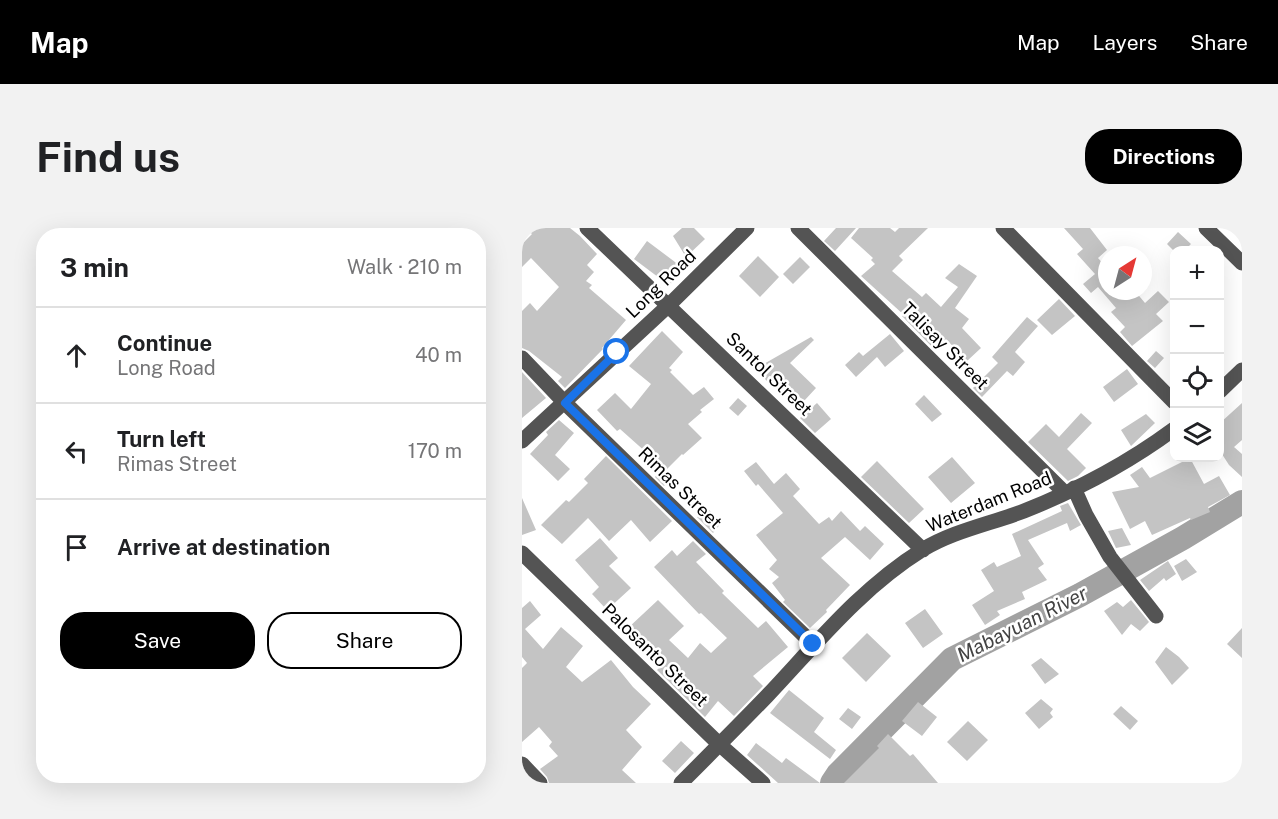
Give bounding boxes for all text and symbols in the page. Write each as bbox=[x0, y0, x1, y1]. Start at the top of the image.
text: Map bbox=[30, 26, 89, 59]
text: Map bbox=[1017, 30, 1060, 55]
text: Layers bbox=[1093, 30, 1157, 55]
text: Share bbox=[1190, 30, 1248, 55]
button: Directions bbox=[1085, 129, 1242, 184]
text: Find us bbox=[36, 132, 180, 181]
street label: Long Road bbox=[621, 245, 700, 322]
north arrow bbox=[1098, 246, 1152, 300]
map controls bbox=[1170, 246, 1224, 462]
button: + bbox=[1170, 246, 1224, 300]
text: 3 min bbox=[60, 252, 129, 283]
text: Walk · 210 m bbox=[347, 255, 462, 279]
street label: Talisay Street bbox=[897, 298, 993, 394]
button: − bbox=[1170, 300, 1224, 354]
street label: Santol Street bbox=[722, 327, 817, 420]
text: Continue bbox=[117, 330, 212, 356]
route start bbox=[603, 338, 629, 364]
icon: ahead bbox=[60, 339, 93, 372]
text: 40 m bbox=[415, 343, 462, 367]
button: locate bbox=[1170, 354, 1224, 408]
text: Long Road bbox=[117, 356, 216, 380]
button: layers bbox=[1170, 408, 1224, 462]
text: Turn left bbox=[117, 426, 206, 452]
icon: left bbox=[60, 435, 93, 468]
text: 170 m bbox=[408, 439, 462, 463]
street label: Rimas Street bbox=[634, 443, 727, 533]
text: Rimas Street bbox=[117, 452, 237, 476]
street label: Waterdam Road bbox=[923, 467, 1054, 536]
icon: arrive bbox=[60, 531, 93, 564]
text: Arrive at destination bbox=[117, 534, 330, 560]
water label: Mabayuan River bbox=[953, 581, 1092, 667]
street label: Palosanto Street bbox=[598, 599, 713, 711]
button: Save bbox=[60, 612, 255, 669]
button: Share bbox=[267, 612, 462, 669]
route end bbox=[799, 630, 825, 656]

